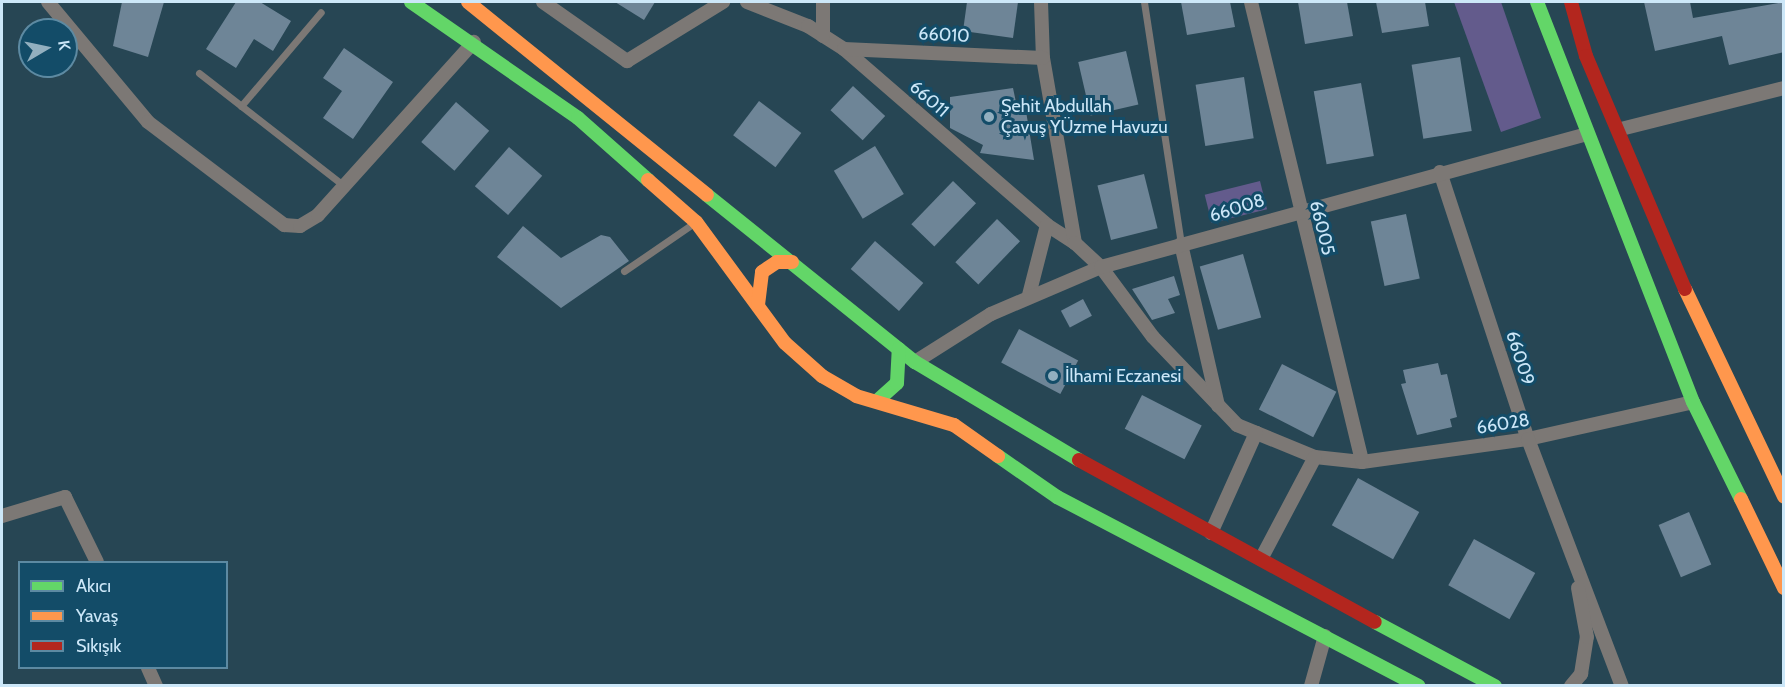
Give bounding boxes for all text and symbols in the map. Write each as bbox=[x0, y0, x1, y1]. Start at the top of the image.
north arrow bbox=[18, 18, 78, 78]
street label: 66010 bbox=[918, 23, 970, 47]
text: K bbox=[54, 39, 74, 52]
street label: 66011 bbox=[905, 76, 953, 122]
place label: Şehit Abdullah Çavuş YÜzme Havuzu bbox=[1001, 96, 1168, 138]
marker: Şehit Abdullah Çavuş YÜzme Havuzu bbox=[982, 110, 996, 124]
street label: 66008 bbox=[1207, 189, 1267, 227]
street label: 66005 bbox=[1305, 199, 1339, 257]
street label: 66009 bbox=[1501, 328, 1539, 388]
place label: İlhami Eczanesi bbox=[1065, 365, 1181, 387]
marker: İlhami Eczanesi bbox=[1046, 369, 1060, 383]
street label: 66028 bbox=[1475, 409, 1531, 439]
legend bbox=[18, 561, 228, 669]
text: Akıcı bbox=[76, 575, 111, 597]
text: Yavaş bbox=[76, 605, 118, 627]
text: Sıkışık bbox=[76, 635, 121, 657]

